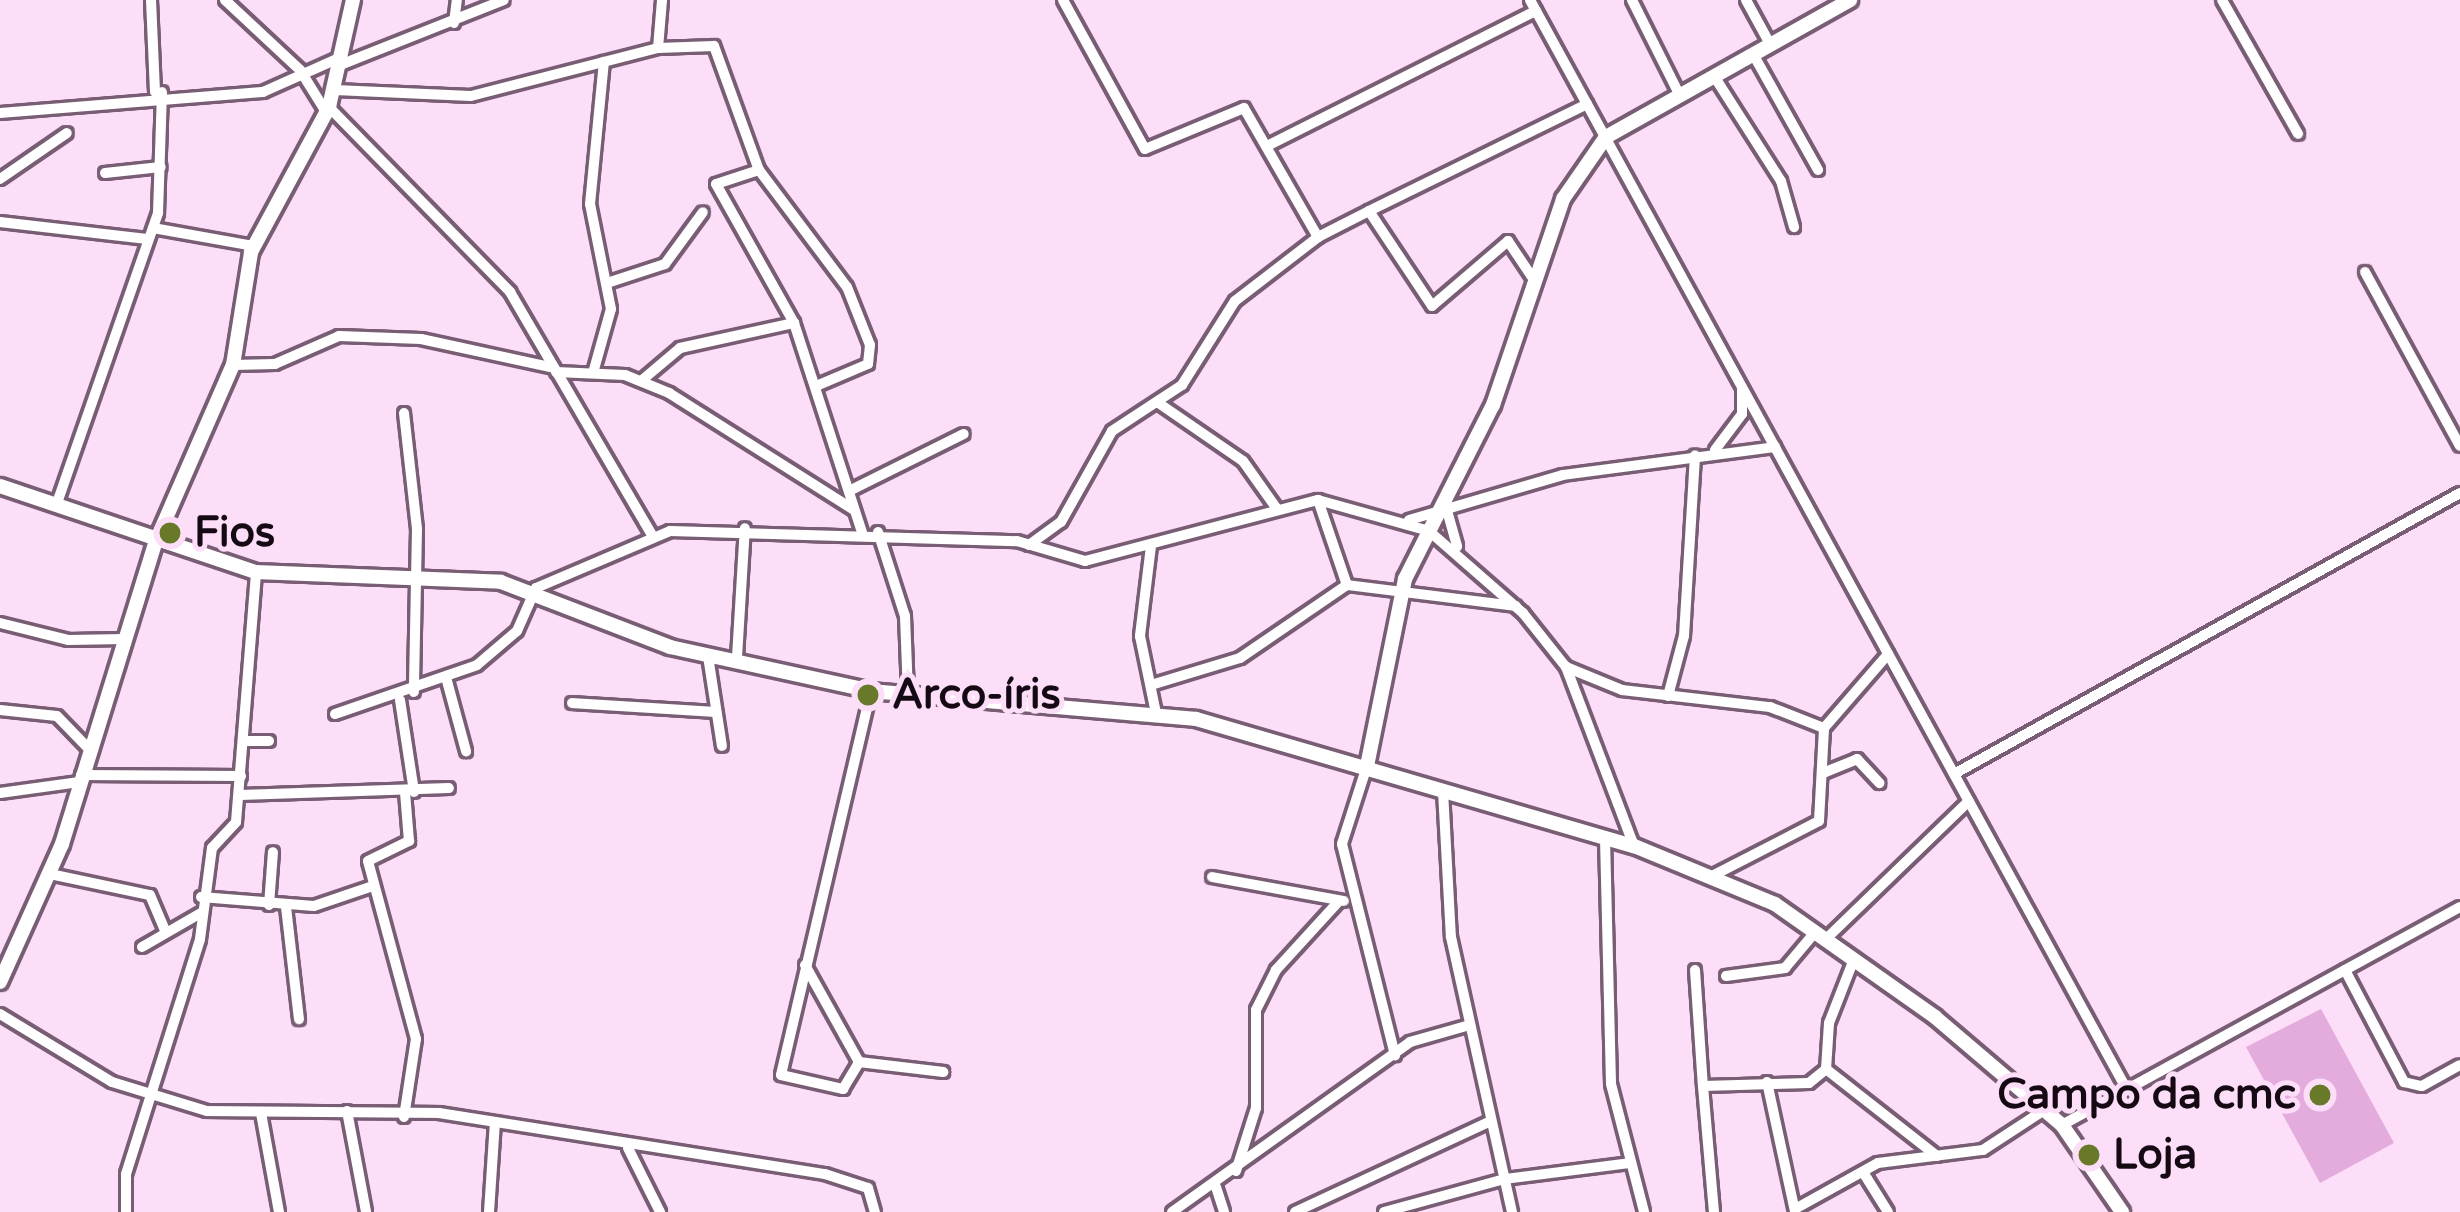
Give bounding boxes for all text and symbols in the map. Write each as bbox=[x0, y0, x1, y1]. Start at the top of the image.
place label: Fios bbox=[194, 508, 275, 558]
marker: Fios bbox=[157, 520, 183, 546]
place label: Arco-íris bbox=[892, 670, 1061, 720]
marker: Arco-íris bbox=[855, 682, 881, 708]
place label: Campo da cmc bbox=[1997, 1070, 2296, 1120]
marker: Campo da cmc bbox=[2307, 1082, 2333, 1108]
place label: Loja bbox=[2113, 1130, 2197, 1180]
marker: Loja bbox=[2076, 1142, 2102, 1168]

